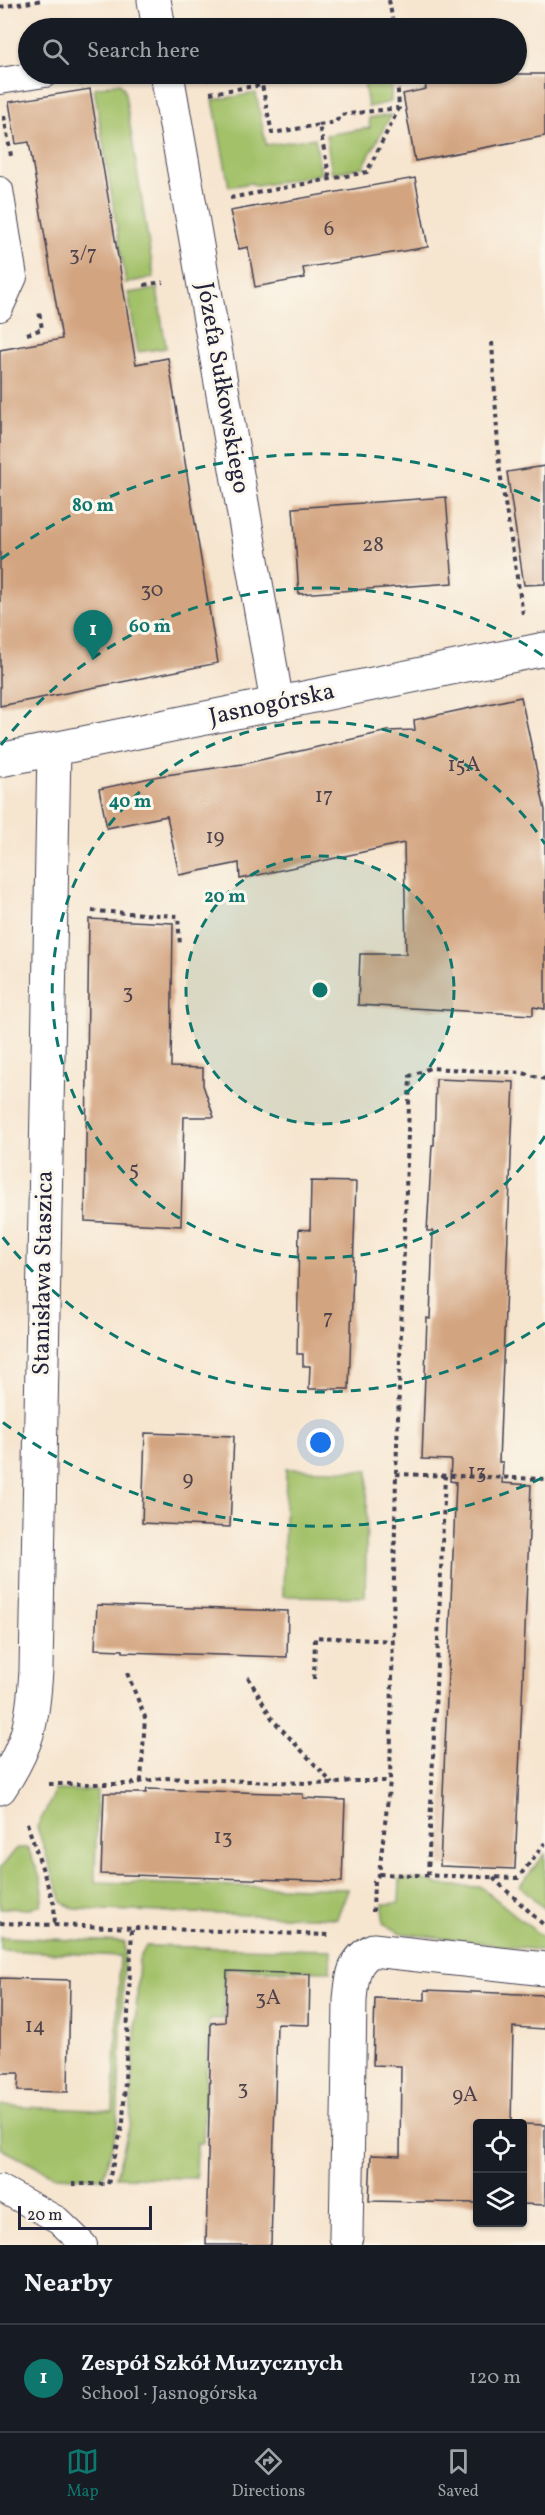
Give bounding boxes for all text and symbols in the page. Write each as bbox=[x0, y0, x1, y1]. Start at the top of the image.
search box bbox=[18, 18, 527, 84]
icon: search bbox=[39, 35, 72, 68]
text: Search here bbox=[87, 36, 200, 67]
house number: 6 bbox=[324, 215, 334, 244]
house number: 3/7 bbox=[69, 240, 97, 269]
street label: Józefa Sułkowskiego bbox=[187, 280, 257, 496]
text: 80 m bbox=[72, 494, 114, 519]
house number: 28 bbox=[362, 531, 384, 560]
house number: 30 bbox=[141, 576, 163, 605]
pin: 1 bbox=[74, 610, 112, 660]
text: 60 m bbox=[129, 615, 171, 640]
street label: Jasnogórska bbox=[206, 675, 338, 735]
house number: 15A bbox=[447, 751, 481, 780]
house number: 17 bbox=[315, 782, 333, 811]
text: 40 m bbox=[109, 790, 151, 815]
house number: 19 bbox=[205, 823, 225, 852]
text: 20 m bbox=[204, 885, 246, 910]
house number: 3 bbox=[123, 978, 133, 1007]
centre of rings bbox=[310, 980, 330, 1000]
house number: 5 bbox=[129, 1155, 139, 1184]
street label: Stanisława Staszica bbox=[25, 1170, 63, 1376]
house number: 7 bbox=[323, 1304, 333, 1333]
your location bbox=[306, 1428, 335, 1457]
house number: 13 bbox=[468, 1458, 486, 1487]
house number: 9 bbox=[183, 1465, 194, 1494]
house number: 13 bbox=[214, 1823, 232, 1852]
house number: 3A bbox=[255, 1984, 281, 2013]
house number: 14 bbox=[25, 2012, 45, 2041]
house number: 3 bbox=[238, 2074, 248, 2103]
house number: 9A bbox=[452, 2081, 478, 2110]
map controls bbox=[473, 2119, 527, 2227]
button: locate bbox=[473, 2119, 527, 2173]
button: layers bbox=[473, 2173, 527, 2227]
scale bar bbox=[18, 2203, 152, 2230]
text: 20 m bbox=[27, 2205, 62, 2227]
text: Nearby bbox=[24, 2266, 113, 2302]
text: Zespół Szkół Muzycznych bbox=[81, 2349, 343, 2380]
text: 1 bbox=[39, 2364, 48, 2392]
text: 120 m bbox=[469, 2364, 521, 2392]
text: School · Jasnogórska bbox=[81, 2380, 258, 2408]
tab: Map bbox=[66, 2445, 99, 2503]
tab: Directions bbox=[232, 2445, 305, 2503]
tab: Saved bbox=[438, 2445, 479, 2503]

